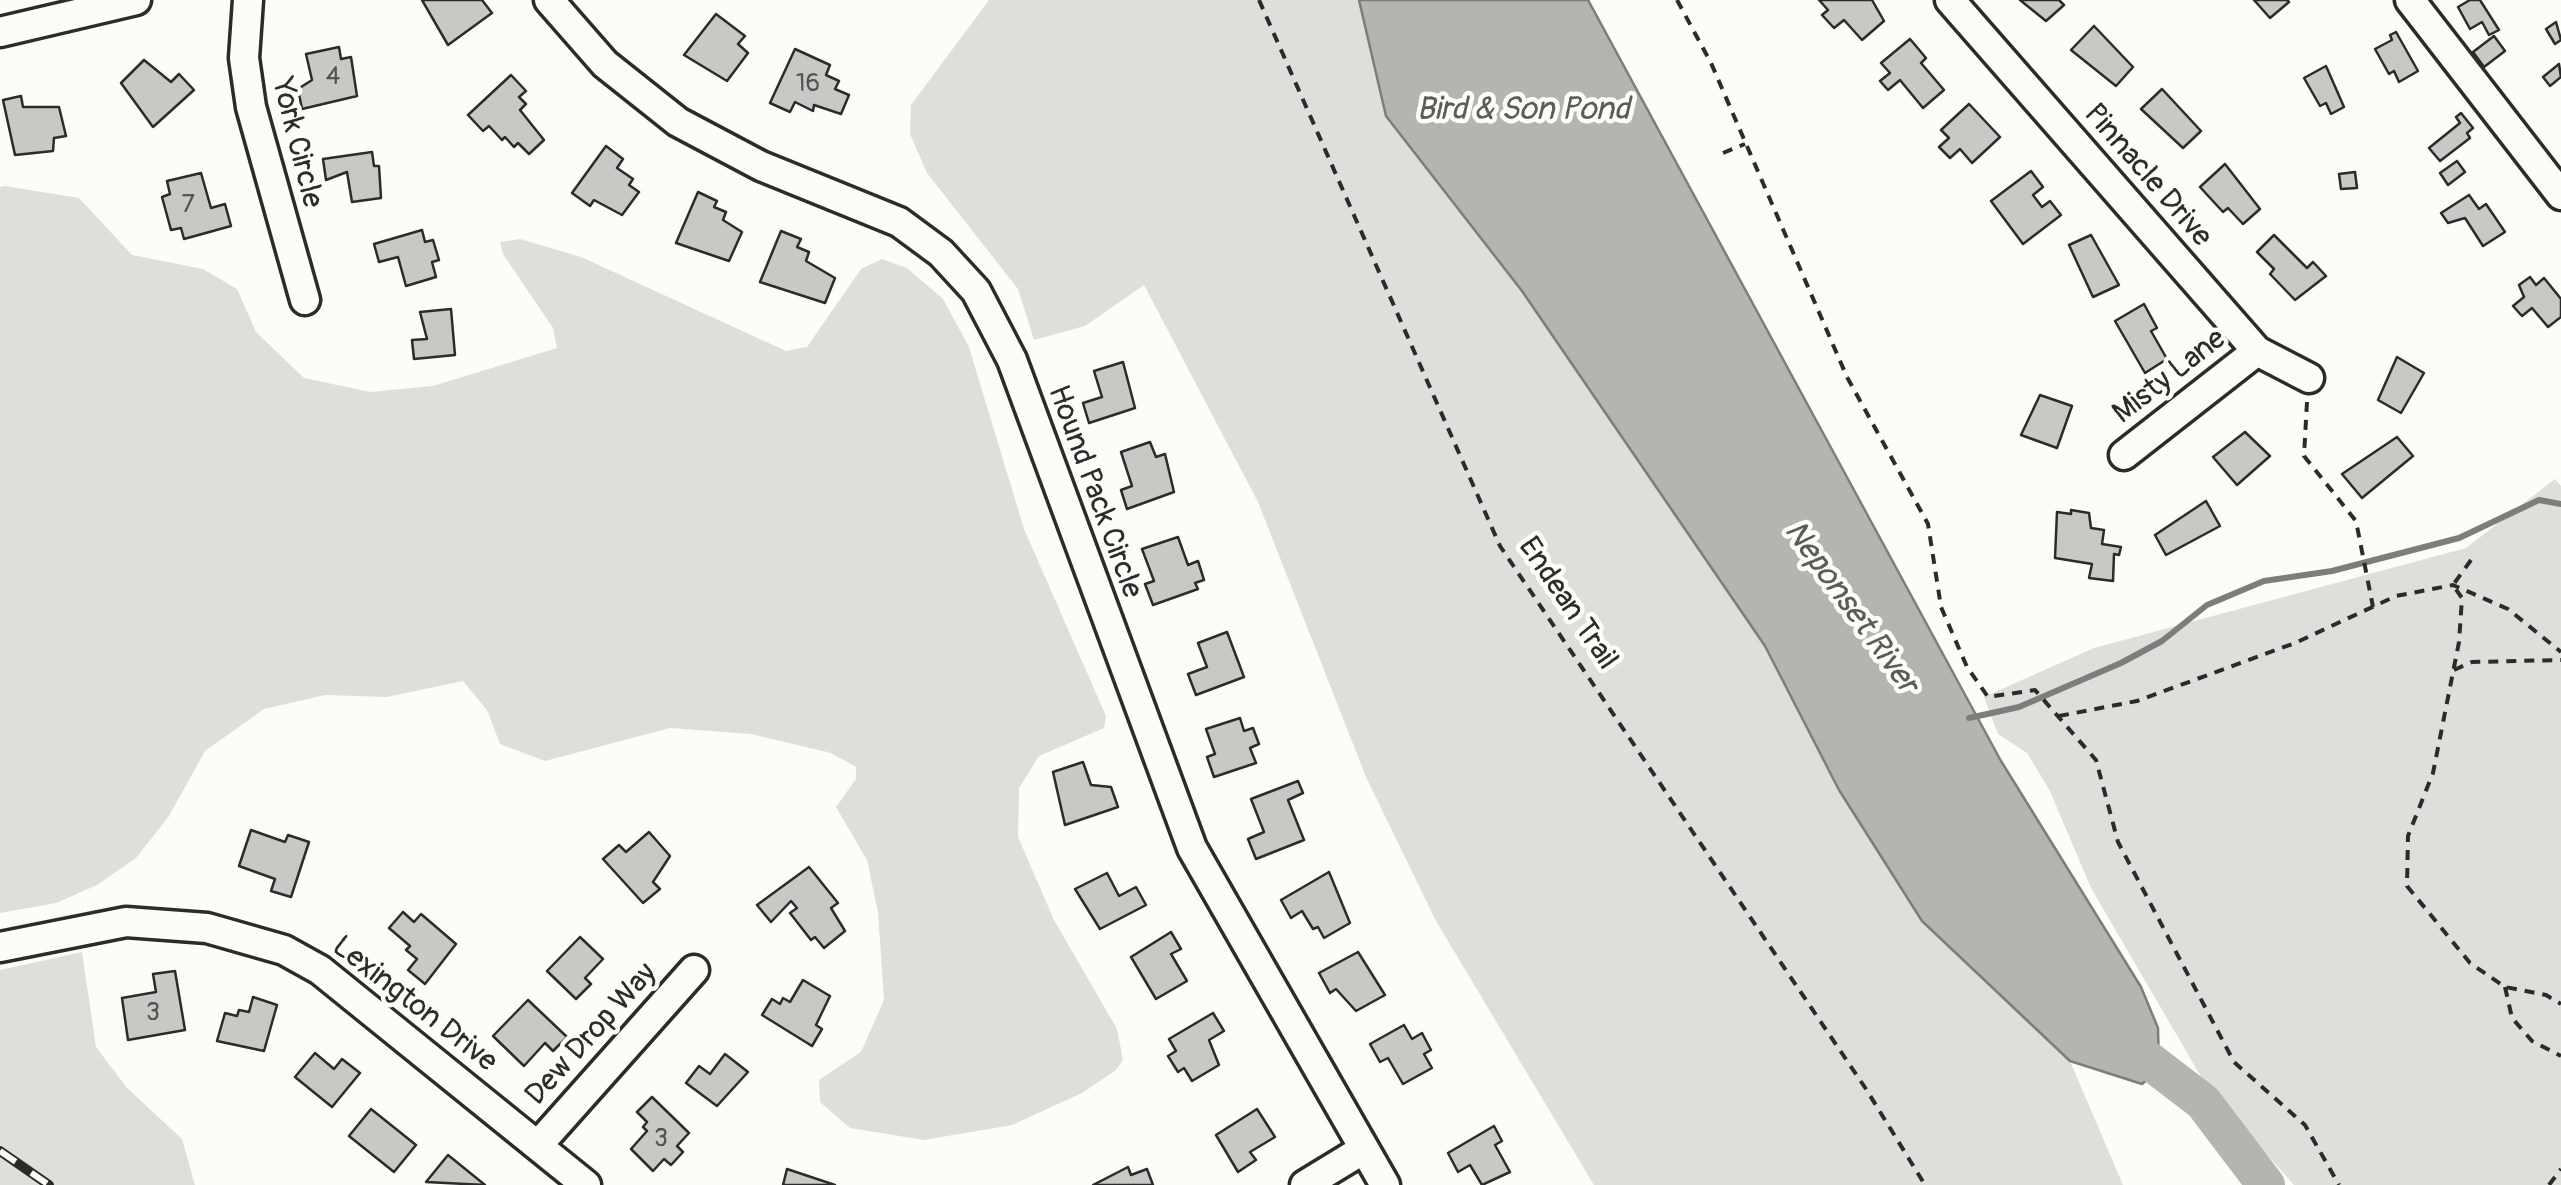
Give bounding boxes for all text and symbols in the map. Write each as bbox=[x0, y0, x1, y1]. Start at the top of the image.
house number: 4 bbox=[326, 63, 340, 93]
house number: 16 bbox=[796, 70, 820, 100]
street label: York Circle bbox=[263, 74, 329, 212]
water label: Bird & Son Pond bbox=[1416, 92, 1630, 130]
street label: Pinnacle Drive bbox=[2075, 97, 2219, 255]
house number: 7 bbox=[181, 191, 195, 221]
street label: Misty Lane bbox=[2106, 322, 2234, 432]
street label: Hound Pack Circle bbox=[1039, 381, 1149, 603]
water label: Neponset River bbox=[1775, 514, 1925, 702]
street label: Endean Trail bbox=[1510, 531, 1624, 677]
street label: Lexington Drive bbox=[324, 929, 504, 1081]
street label: Dew Drop Way bbox=[519, 957, 665, 1113]
house number: 3 bbox=[146, 999, 160, 1029]
house number: 3 bbox=[654, 1125, 668, 1155]

